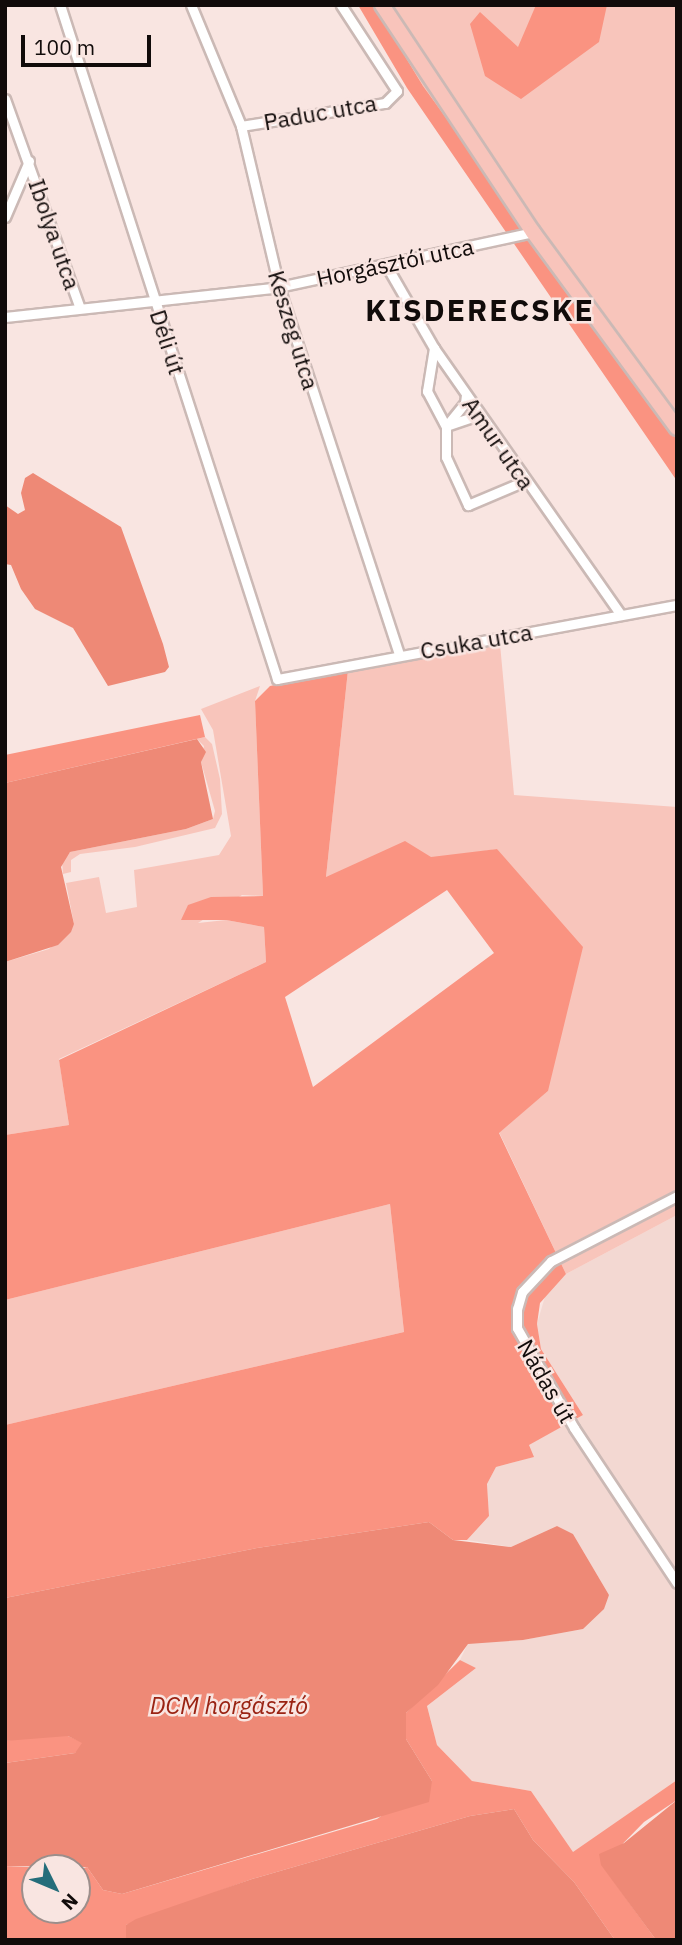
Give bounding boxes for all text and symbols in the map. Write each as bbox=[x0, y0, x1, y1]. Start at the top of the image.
scale bar bbox=[24, 21, 154, 65]
text: 100 m bbox=[34, 33, 95, 61]
street label: Paduc utca bbox=[261, 88, 379, 136]
street label: Ibolya utca bbox=[23, 175, 87, 293]
street label: Horgásztói utca bbox=[314, 232, 476, 292]
street label: Keszeg utca bbox=[263, 267, 325, 393]
district label: KISDERECSKE bbox=[367, 292, 593, 328]
street label: Déli út bbox=[145, 306, 191, 378]
street label: Amur utca bbox=[457, 391, 541, 495]
street label: Csuka utca bbox=[418, 618, 534, 664]
street label: Nádas út bbox=[512, 1334, 582, 1428]
water label: DCM horgásztó bbox=[150, 1692, 308, 1720]
north arrow bbox=[21, 1854, 91, 1924]
text: N bbox=[56, 1889, 83, 1915]

